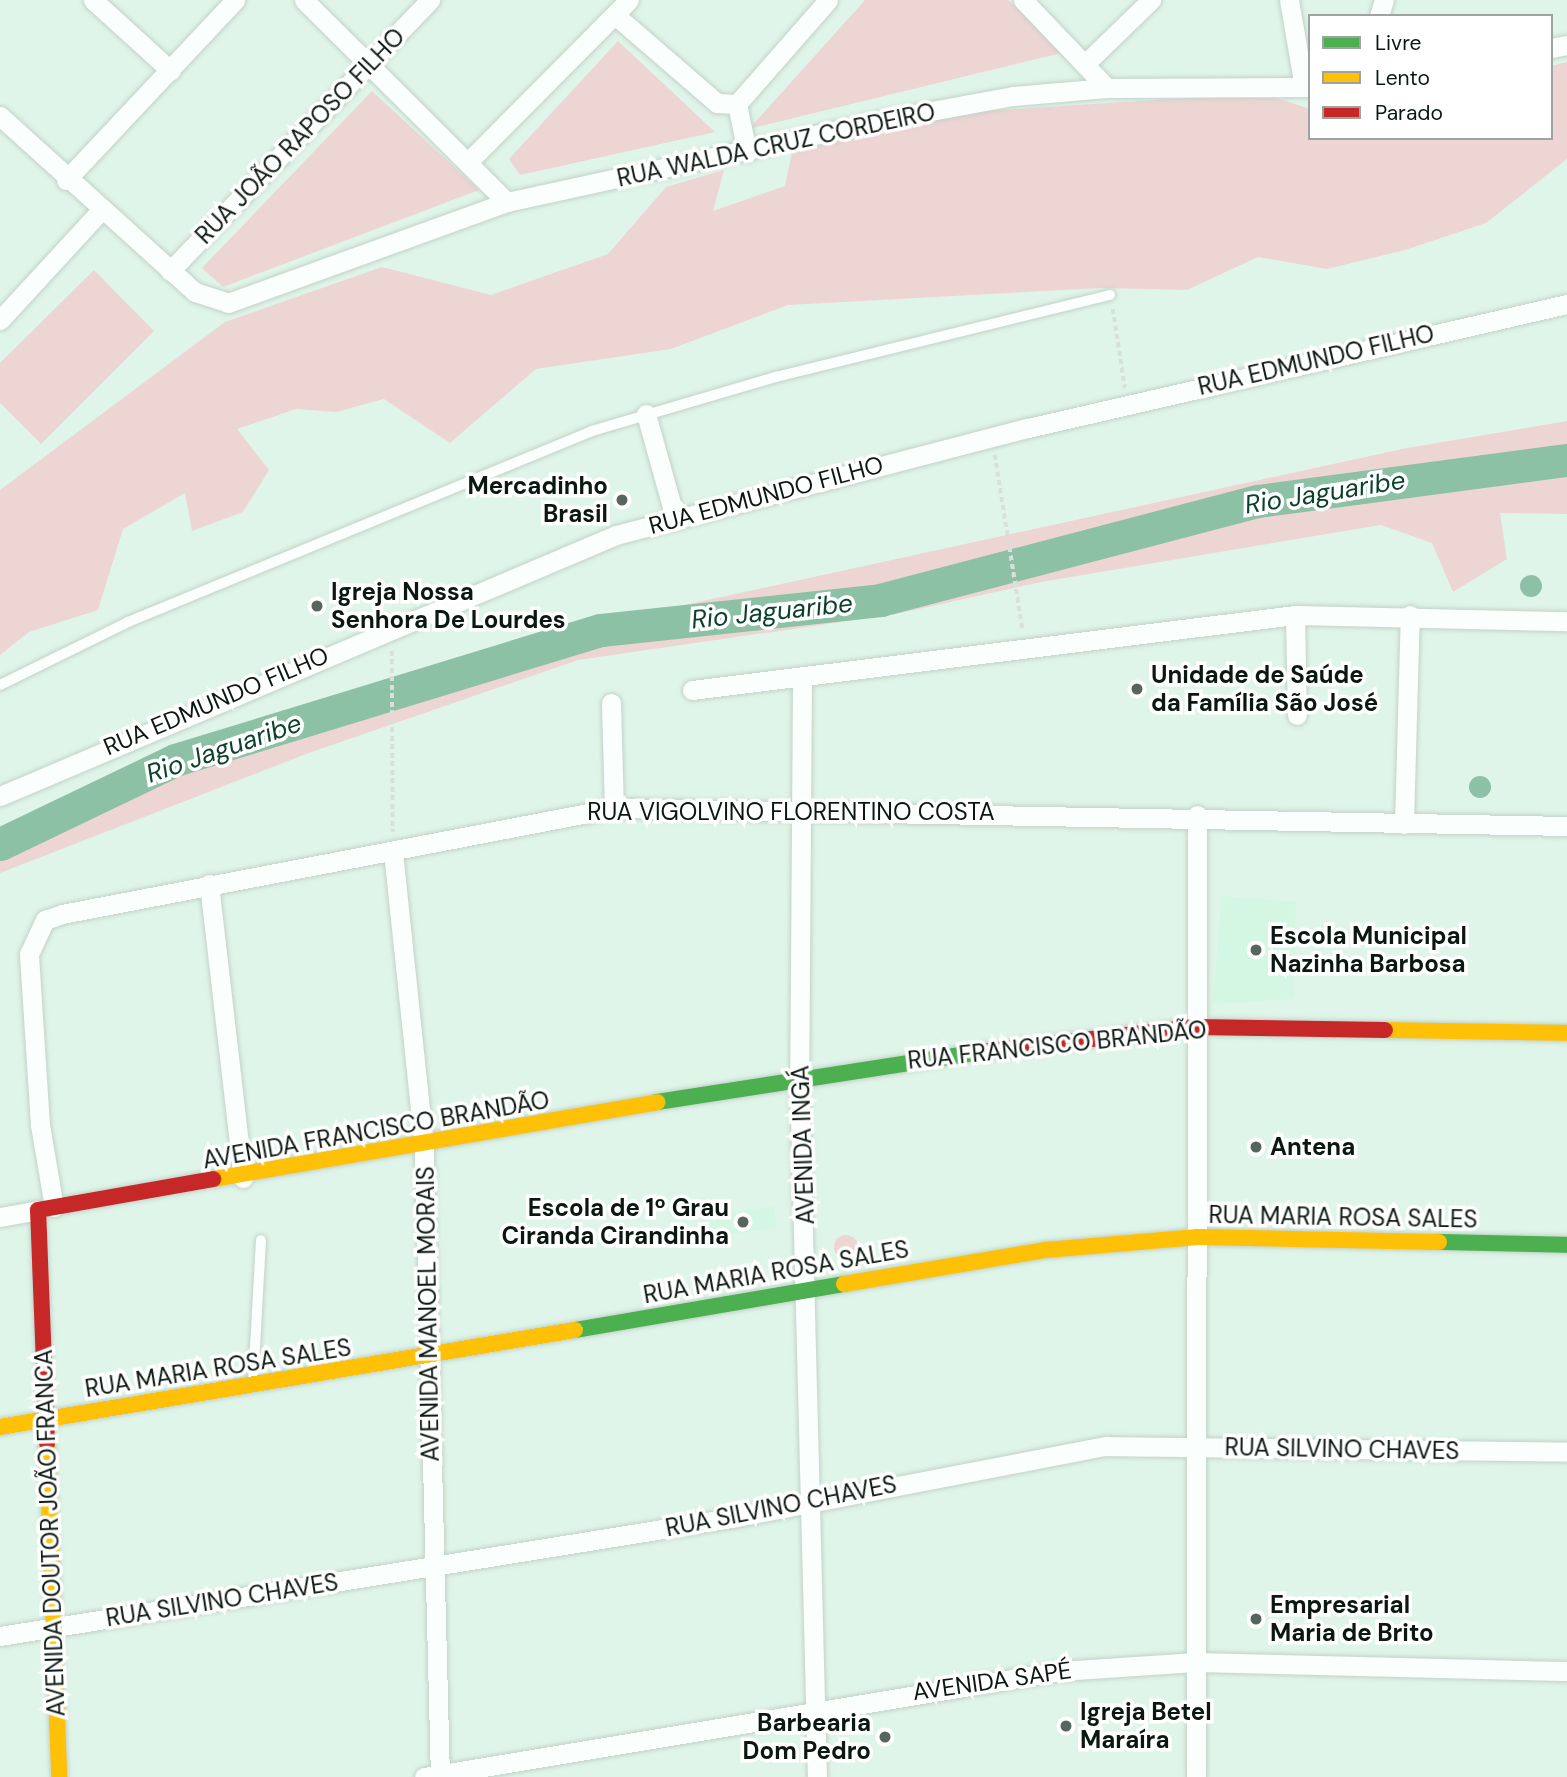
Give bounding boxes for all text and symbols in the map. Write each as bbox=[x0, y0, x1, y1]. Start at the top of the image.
legend bbox=[1308, 14, 1553, 140]
street label: RUA JOÃO RAPOSO FILHO bbox=[189, 22, 411, 250]
text: Livre bbox=[1375, 29, 1421, 57]
text: Lento bbox=[1375, 64, 1430, 92]
street label: RUA WALDA CRUZ CORDEIRO bbox=[614, 97, 938, 193]
text: Parado bbox=[1375, 99, 1443, 127]
street label: RUA EDMUNDO FILHO bbox=[1195, 319, 1437, 401]
street label: RUA EDMUNDO FILHO bbox=[646, 450, 886, 540]
water label: Rio Jaguaribe bbox=[1242, 465, 1408, 521]
place label: Mercadinho Brasil bbox=[467, 472, 608, 528]
marker: Mercadinho Brasil bbox=[614, 492, 630, 508]
place label: Igreja Nossa Senhora De Lourdes bbox=[331, 578, 566, 634]
water label: Rio Jaguaribe bbox=[690, 588, 854, 636]
marker: Igreja Nossa Senhora De Lourdes bbox=[309, 598, 325, 614]
street label: RUA EDMUNDO FILHO bbox=[99, 641, 333, 761]
place label: Unidade de Saúde da Família São José bbox=[1151, 661, 1378, 717]
marker: Unidade de Saúde da Família São José bbox=[1129, 681, 1145, 697]
water label: Rio Jaguaribe bbox=[142, 708, 306, 790]
street label: RUA VIGOLVINO FLORENTINO COSTA bbox=[587, 798, 995, 826]
place label: Escola Municipal Nazinha Barbosa bbox=[1270, 922, 1467, 978]
marker: Escola Municipal Nazinha Barbosa bbox=[1248, 942, 1264, 958]
street label: RUA FRANCISCO BRANDÃO bbox=[906, 1015, 1208, 1075]
street label: AVENIDA INGÁ bbox=[786, 1065, 820, 1225]
street label: AVENIDA FRANCISCO BRANDÃO bbox=[200, 1085, 552, 1175]
place label: Antena bbox=[1270, 1133, 1355, 1161]
marker: Antena bbox=[1248, 1139, 1264, 1155]
street label: AVENIDA MANOEL MORAIS bbox=[411, 1166, 445, 1462]
place label: Escola de 1º Grau Ciranda Cirandinha bbox=[502, 1194, 729, 1250]
street label: RUA MARIA ROSA SALES bbox=[1208, 1200, 1478, 1234]
marker: Escola de 1º Grau Ciranda Cirandinha bbox=[735, 1214, 751, 1230]
street label: RUA MARIA ROSA SALES bbox=[641, 1234, 911, 1310]
street label: RUA MARIA ROSA SALES bbox=[83, 1333, 353, 1403]
street label: AVENIDA DOUTOR JOÃO FRANCA bbox=[29, 1349, 71, 1717]
street label: RUA SILVINO CHAVES bbox=[1224, 1433, 1460, 1465]
street label: RUA SILVINO CHAVES bbox=[663, 1469, 899, 1543]
street label: RUA SILVINO CHAVES bbox=[104, 1567, 340, 1633]
place label: Empresarial Maria de Brito bbox=[1270, 1591, 1434, 1647]
marker: Empresarial Maria de Brito bbox=[1248, 1611, 1264, 1627]
street label: AVENIDA SAPÉ bbox=[911, 1656, 1073, 1706]
place label: Igreja Betel Maraíra bbox=[1080, 1698, 1212, 1754]
place label: Barbearia Dom Pedro bbox=[743, 1709, 871, 1765]
marker: Igreja Betel Maraíra bbox=[1058, 1718, 1074, 1734]
marker: Barbearia Dom Pedro bbox=[877, 1729, 893, 1745]

